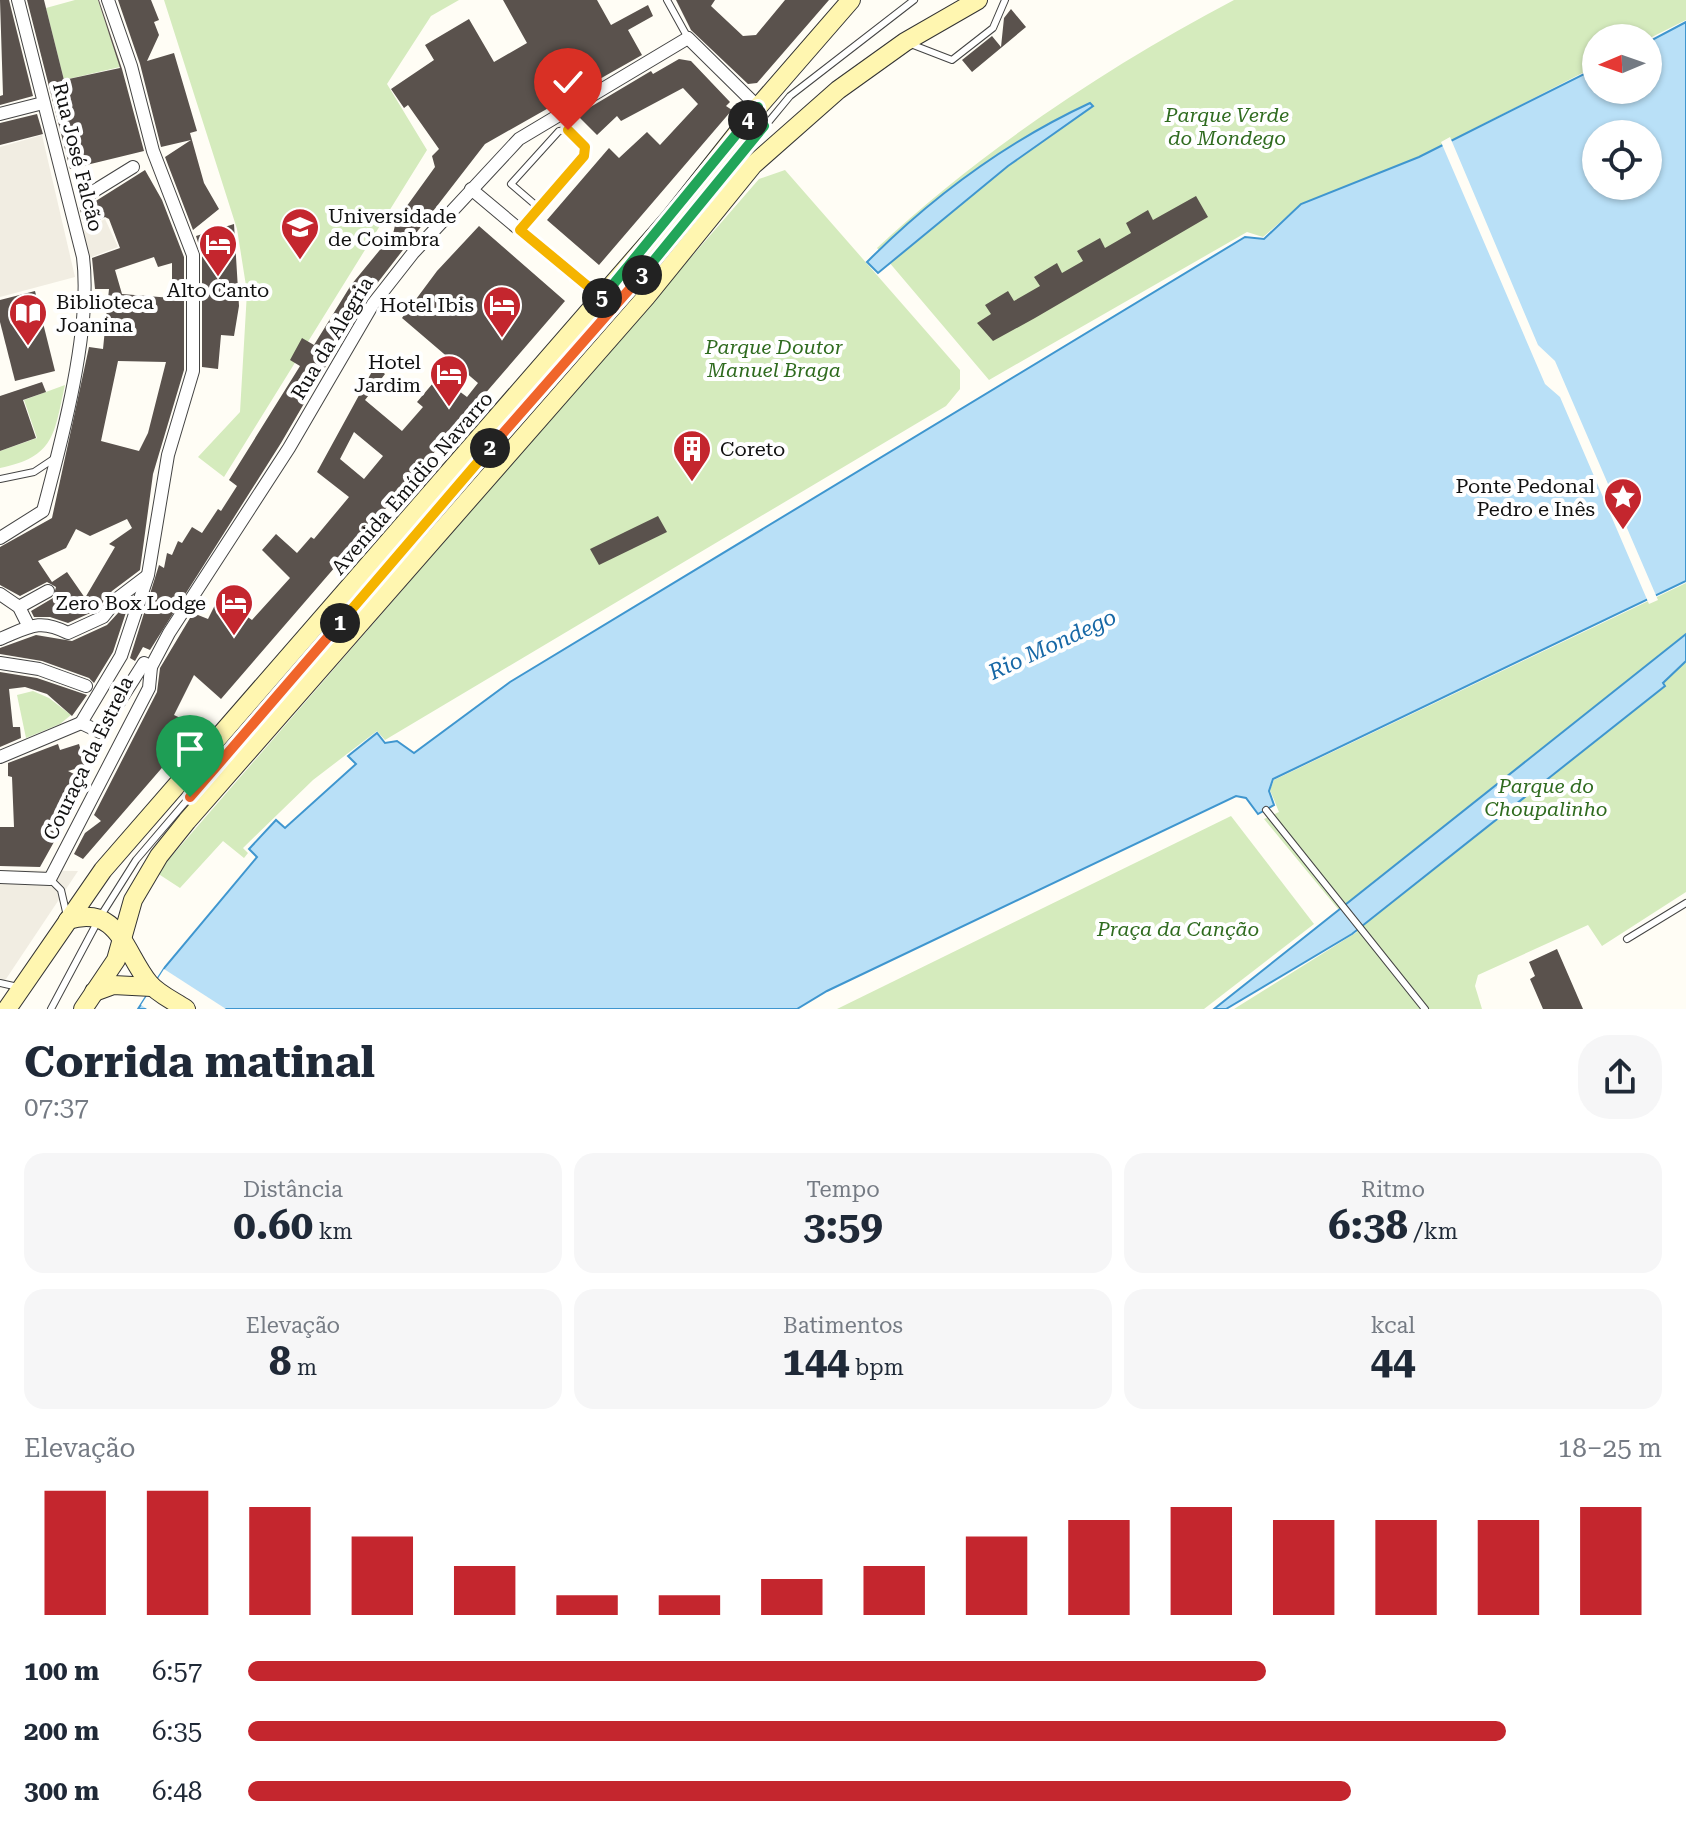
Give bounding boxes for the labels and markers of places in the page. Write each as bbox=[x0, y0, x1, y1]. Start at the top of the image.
pin bbox=[534, 48, 602, 130]
pin: 4 bbox=[728, 100, 768, 140]
place label: Universidade de Coimbra bbox=[328, 204, 456, 251]
school or university icon: Universidade de Coimbra bbox=[279, 206, 321, 261]
hotel icon: Alto Canto bbox=[197, 223, 239, 278]
pin: 3 bbox=[622, 255, 662, 295]
place label: Alto Canto bbox=[167, 278, 269, 302]
pin: 5 bbox=[582, 278, 622, 318]
hotel icon: Hotel Ibis bbox=[481, 284, 523, 339]
place label: Biblioteca Joanina bbox=[56, 290, 154, 337]
library icon: Biblioteca Joanina bbox=[7, 292, 49, 347]
place label: Hotel Ibis bbox=[380, 293, 474, 317]
place label: Hotel Jardim bbox=[354, 350, 421, 397]
hotel icon: Hotel Jardim bbox=[428, 353, 470, 408]
pin: 2 bbox=[470, 428, 510, 468]
building icon: Coreto bbox=[671, 428, 713, 483]
place label: Coreto bbox=[720, 437, 785, 461]
place label: Ponte Pedonal Pedro e Inês bbox=[1456, 474, 1595, 521]
place icon: Ponte Pedonal Pedro e Inês bbox=[1602, 476, 1644, 531]
hotel icon: Zero Box Lodge bbox=[213, 582, 255, 637]
place label: Zero Box Lodge bbox=[56, 591, 206, 615]
pin: 1 bbox=[320, 603, 360, 643]
pin bbox=[156, 715, 224, 797]

